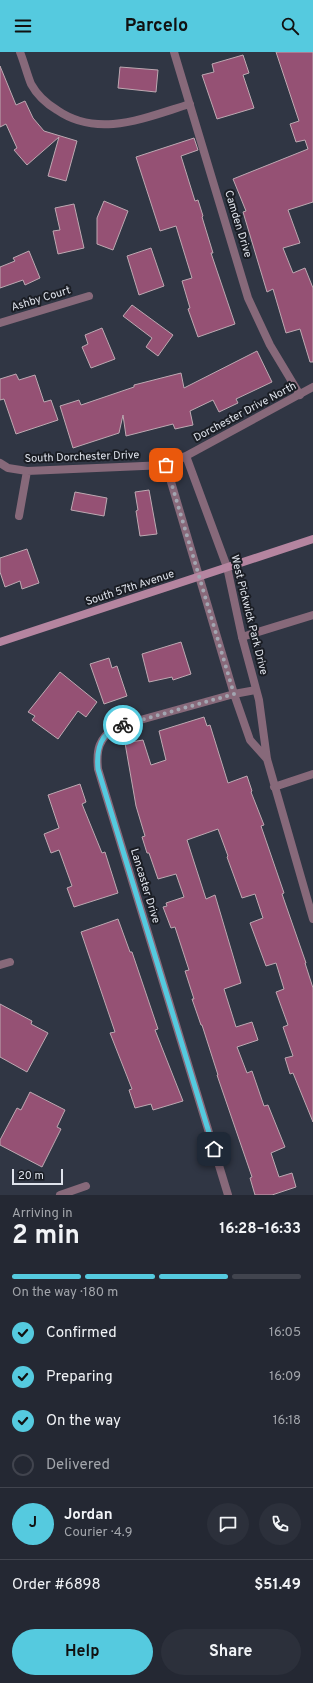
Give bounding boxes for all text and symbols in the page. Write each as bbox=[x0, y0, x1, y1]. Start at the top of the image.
icon: menu bbox=[12, 15, 34, 37]
text: Parcelo bbox=[125, 15, 188, 38]
icon: search bbox=[279, 15, 301, 37]
street label: Camden Drive bbox=[221, 189, 255, 259]
street label: Ashby Court bbox=[10, 283, 72, 315]
street label: Dorchester Drive North bbox=[191, 379, 299, 445]
street label: South Dorchester Drive bbox=[24, 448, 140, 466]
pin bbox=[149, 448, 183, 482]
icon: bag bbox=[155, 454, 177, 476]
street label: West Pickwick Park Drive bbox=[227, 553, 271, 677]
street label: South 57th Avenue bbox=[84, 567, 176, 609]
courier bbox=[103, 705, 143, 745]
icon: bike bbox=[112, 714, 134, 736]
street label: Lancaster Drive bbox=[127, 847, 163, 925]
pin bbox=[197, 1132, 231, 1166]
icon: home bbox=[203, 1138, 225, 1160]
scale bar bbox=[12, 1167, 63, 1186]
text: 20 m bbox=[18, 1169, 44, 1183]
text: Arriving in bbox=[12, 1206, 73, 1222]
text: 2 min bbox=[12, 1220, 80, 1253]
text: 16:28–16:33 bbox=[219, 1220, 301, 1239]
text: On the way · 180 m bbox=[12, 1285, 118, 1301]
icon: check bbox=[12, 1322, 34, 1344]
text: Confirmed bbox=[46, 1324, 117, 1343]
text: 16:05 bbox=[269, 1325, 301, 1341]
icon: check bbox=[12, 1366, 34, 1388]
text: Preparing bbox=[46, 1368, 113, 1387]
text: 16:09 bbox=[269, 1369, 301, 1385]
icon: check bbox=[12, 1410, 34, 1432]
text: On the way bbox=[46, 1412, 121, 1431]
text: 16:18 bbox=[273, 1413, 301, 1429]
text: Delivered bbox=[46, 1456, 110, 1475]
button: chat bbox=[207, 1503, 249, 1545]
button: phone bbox=[259, 1503, 301, 1545]
text: Jordan bbox=[64, 1506, 113, 1525]
text: J bbox=[29, 1514, 37, 1533]
text: Courier · 4.9 bbox=[64, 1525, 132, 1541]
text: Order #6898 bbox=[12, 1576, 101, 1595]
text: $51.49 bbox=[254, 1576, 301, 1595]
button: Help bbox=[12, 1629, 153, 1675]
button: Share bbox=[161, 1629, 301, 1675]

